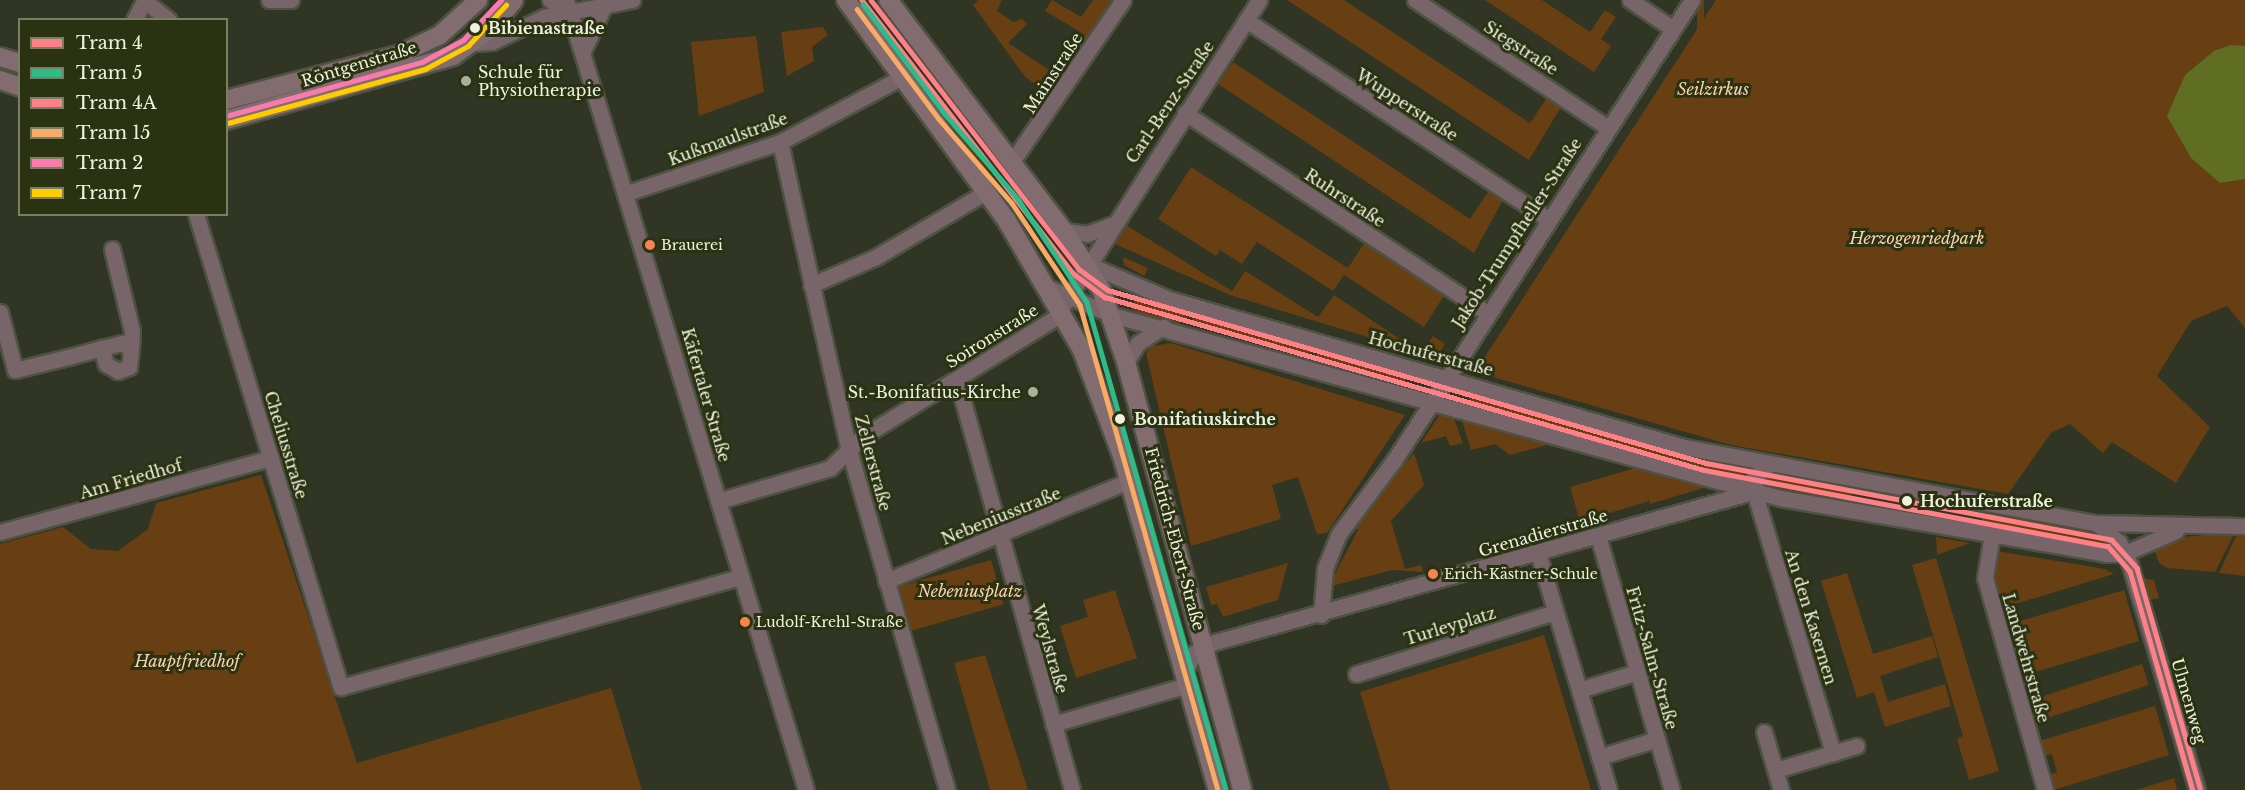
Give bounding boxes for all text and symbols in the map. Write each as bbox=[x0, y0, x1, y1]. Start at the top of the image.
street label: Siegstraße bbox=[1480, 17, 1562, 79]
legend bbox=[18, 18, 228, 216]
place label: Bibienastraße bbox=[488, 18, 605, 38]
marker: Bibienastraße bbox=[466, 19, 484, 37]
street label: Mainstraße bbox=[1020, 29, 1086, 117]
text: Tram 4 bbox=[76, 32, 143, 54]
street label: Röntgenstraße bbox=[299, 37, 419, 91]
street label: Carl-Benz-Straße bbox=[1122, 37, 1218, 167]
text: Tram 5 bbox=[76, 62, 142, 84]
place label: Schule für Physiotherapie bbox=[478, 62, 601, 100]
street label: Wupperstraße bbox=[1353, 65, 1461, 145]
marker: Schule für Physiotherapie bbox=[459, 74, 473, 88]
park label: Seilzirkus bbox=[1677, 79, 1749, 99]
text: Tram 4A bbox=[76, 92, 157, 114]
street label: Kußmaulstraße bbox=[666, 108, 790, 170]
text: Tram 15 bbox=[76, 122, 150, 144]
street label: Jakob-Trumpfheller-Straße bbox=[1448, 134, 1586, 332]
text: Tram 2 bbox=[76, 152, 143, 174]
street label: Ruhrstraße bbox=[1301, 165, 1389, 231]
text: Tram 7 bbox=[76, 182, 141, 204]
park label: Herzogenriedpark bbox=[1850, 228, 1984, 248]
place label: Brauerei bbox=[661, 237, 723, 253]
marker: Brauerei bbox=[644, 239, 656, 251]
street label: Soironstraße bbox=[942, 300, 1042, 372]
street label: Käfertaler Straße bbox=[678, 326, 734, 464]
street label: Hochuferstraße bbox=[1367, 328, 1495, 380]
place label: St.-Bonifatius-Kirche bbox=[848, 382, 1021, 402]
marker: St.-Bonifatius-Kirche bbox=[1026, 385, 1040, 399]
street label: Cheliusstraße bbox=[261, 389, 311, 501]
place label: Bonifatiuskirche bbox=[1134, 409, 1276, 429]
marker: Bonifatiuskirche bbox=[1111, 410, 1129, 428]
street label: Zellerstraße bbox=[851, 413, 895, 513]
street label: Friedrich-Ebert-Straße bbox=[1141, 445, 1209, 633]
street label: Am Friedhof bbox=[77, 455, 185, 503]
street label: Nebeniusstraße bbox=[938, 483, 1064, 549]
place label: Hochuferstraße bbox=[1920, 491, 2053, 511]
marker: Hochuferstraße bbox=[1898, 492, 1916, 510]
street label: Grenadierstraße bbox=[1476, 505, 1610, 561]
street label: An den Kasernen bbox=[1781, 547, 1841, 687]
place label: Erich-Kästner-Schule bbox=[1444, 566, 1598, 582]
marker: Erich-Kästner-Schule bbox=[1427, 568, 1439, 580]
park label: Nebeniusplatz bbox=[918, 581, 1022, 601]
street label: Fritz-Salm-Straße bbox=[1622, 584, 1682, 732]
street label: Landwehrstraße bbox=[1998, 591, 2054, 725]
street label: Weylstraße bbox=[1028, 602, 1072, 696]
street label: Turleyplatz bbox=[1402, 603, 1498, 649]
place label: Ludolf-Krehl-Straße bbox=[756, 614, 903, 630]
marker: Ludolf-Krehl-Straße bbox=[739, 616, 751, 628]
park label: Hauptfriedhof bbox=[134, 651, 240, 671]
street label: Ulmenweg bbox=[2168, 656, 2210, 746]

